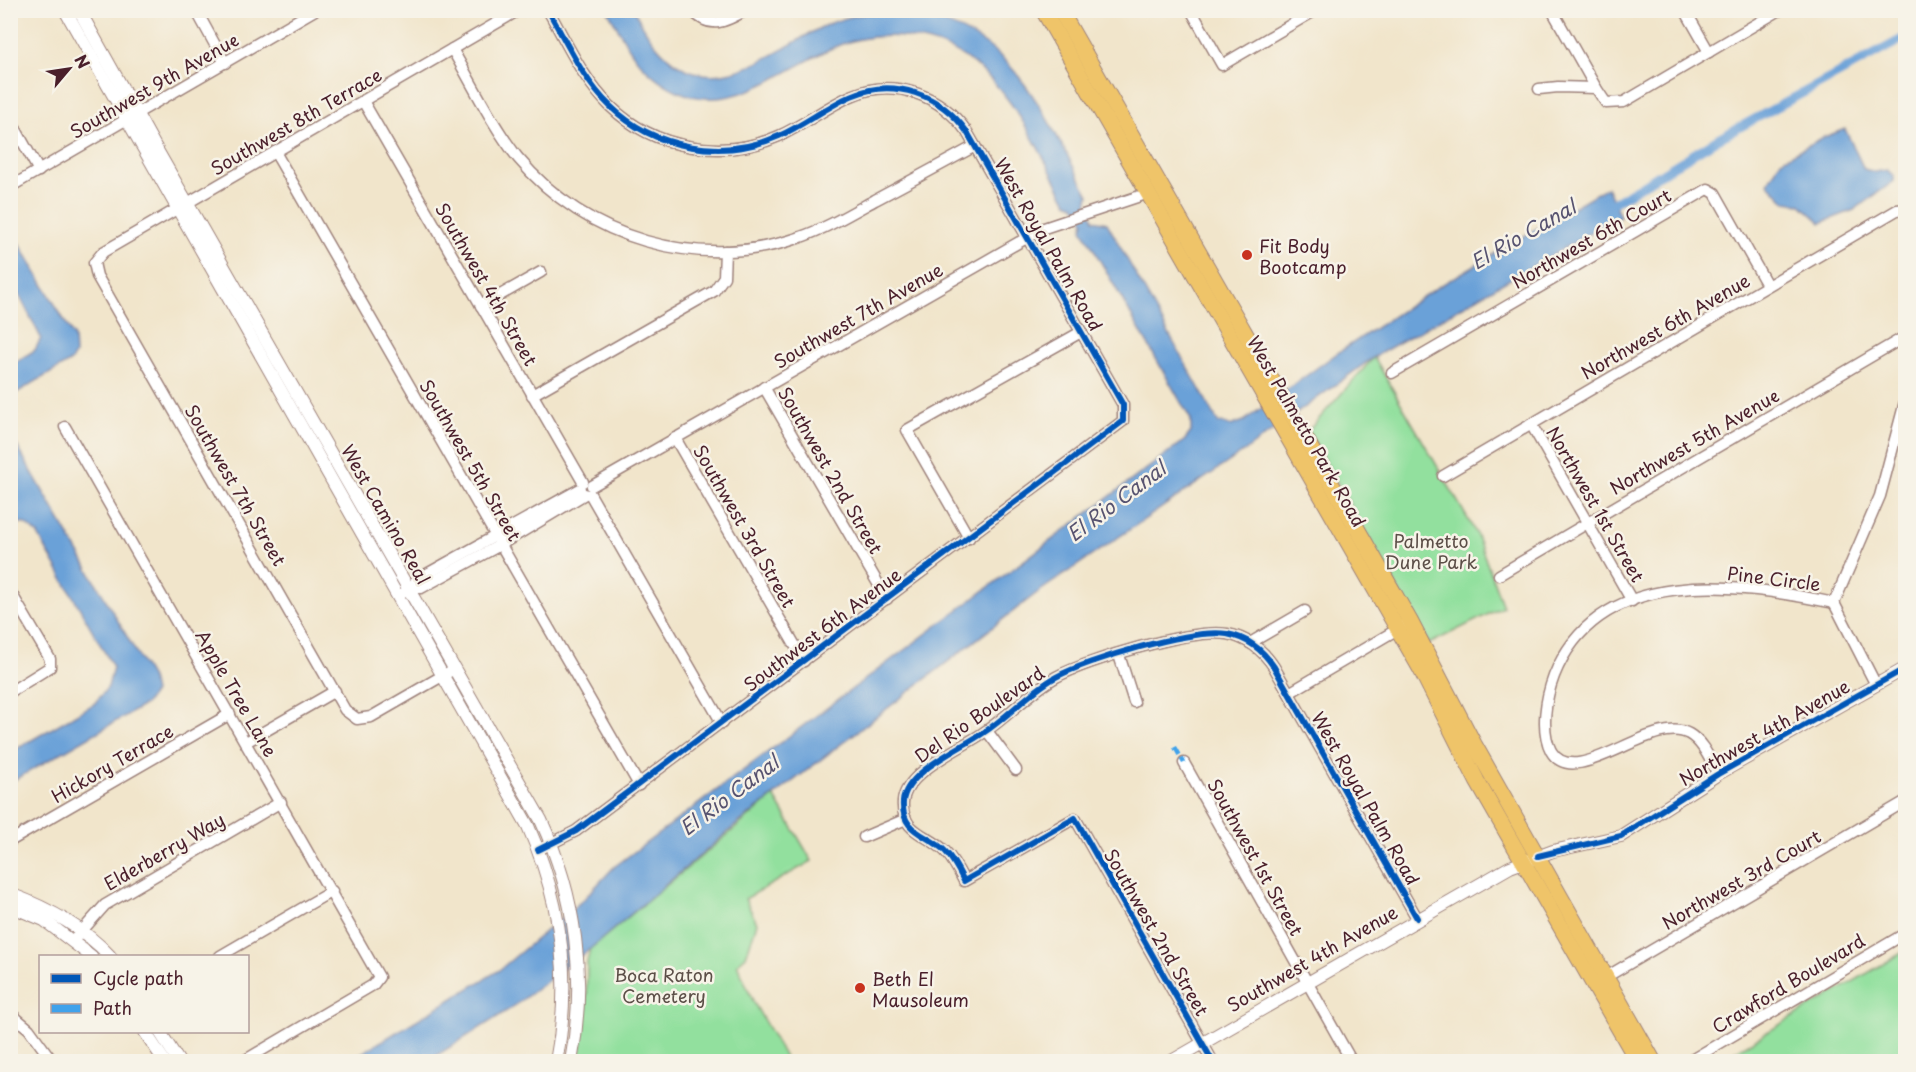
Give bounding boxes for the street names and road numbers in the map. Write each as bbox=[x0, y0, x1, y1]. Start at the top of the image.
street label: Southwest 9th Avenue bbox=[65, 26, 243, 144]
street label: Southwest 8th Terrace bbox=[205, 61, 387, 181]
street label: West Royal Palm Road bbox=[988, 152, 1110, 336]
street label: Northwest 6th Court bbox=[1506, 181, 1676, 295]
street label: Southwest 4th Street bbox=[429, 198, 545, 370]
street label: Southwest 7th Avenue bbox=[769, 255, 948, 374]
street label: Northwest 6th Avenue bbox=[1575, 266, 1755, 385]
street label: West Palmetto Park Road bbox=[1241, 330, 1373, 532]
street label: Southwest 5th Street bbox=[414, 374, 528, 546]
street label: Southwest 2nd Street bbox=[772, 381, 890, 559]
street label: Northwest 5th Avenue bbox=[1604, 381, 1784, 501]
street label: Southwest 7th Street bbox=[179, 399, 293, 571]
street label: Northwest 1st Street bbox=[1540, 421, 1652, 587]
street label: West Camino Real bbox=[335, 439, 437, 589]
street label: Southwest 3rd Street bbox=[687, 440, 803, 612]
street label: Pine Circle bbox=[1726, 559, 1822, 597]
street label: Southwest 6th Avenue bbox=[738, 561, 907, 697]
street label: Apple Tree Lane bbox=[190, 624, 285, 762]
street label: Del Rio Boulevard bbox=[909, 659, 1049, 769]
street label: Northwest 4th Avenue bbox=[1674, 672, 1854, 792]
street label: West Royal Palm Road bbox=[1305, 706, 1427, 890]
street label: Hickory Terrace bbox=[46, 717, 178, 809]
street label: Southwest 1st Street bbox=[1202, 774, 1310, 940]
street label: Elderberry Way bbox=[99, 805, 229, 897]
street label: Northwest 3rd Court bbox=[1656, 822, 1826, 936]
street label: Southwest 2nd Street bbox=[1098, 843, 1216, 1021]
street label: Southwest 4th Avenue bbox=[1222, 898, 1402, 1018]
street label: Crawford Boulevard bbox=[1706, 927, 1870, 1039]

